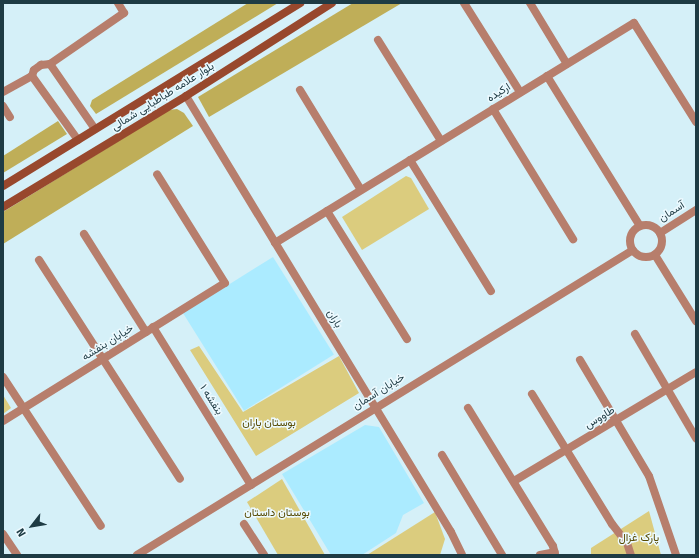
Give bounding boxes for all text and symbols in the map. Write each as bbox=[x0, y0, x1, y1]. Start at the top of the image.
street label: بلوار علامه طباطبایی شمالی bbox=[109, 60, 217, 134]
street label: ارکیده bbox=[485, 81, 513, 105]
street label: آسمان bbox=[657, 199, 687, 225]
street label: باران bbox=[323, 307, 345, 331]
street label: خیابان بنفشه bbox=[80, 322, 136, 364]
street label: خیابان آسمان bbox=[351, 371, 407, 413]
street label: بنفشه ۱ bbox=[197, 382, 225, 418]
street label: طاووس bbox=[583, 404, 617, 432]
park label: بوستان باران bbox=[242, 416, 296, 430]
north arrow bbox=[12, 506, 52, 546]
park label: بوستان داستان bbox=[244, 506, 310, 520]
text: N bbox=[14, 526, 29, 539]
park label: پارک غزال bbox=[619, 531, 659, 545]

